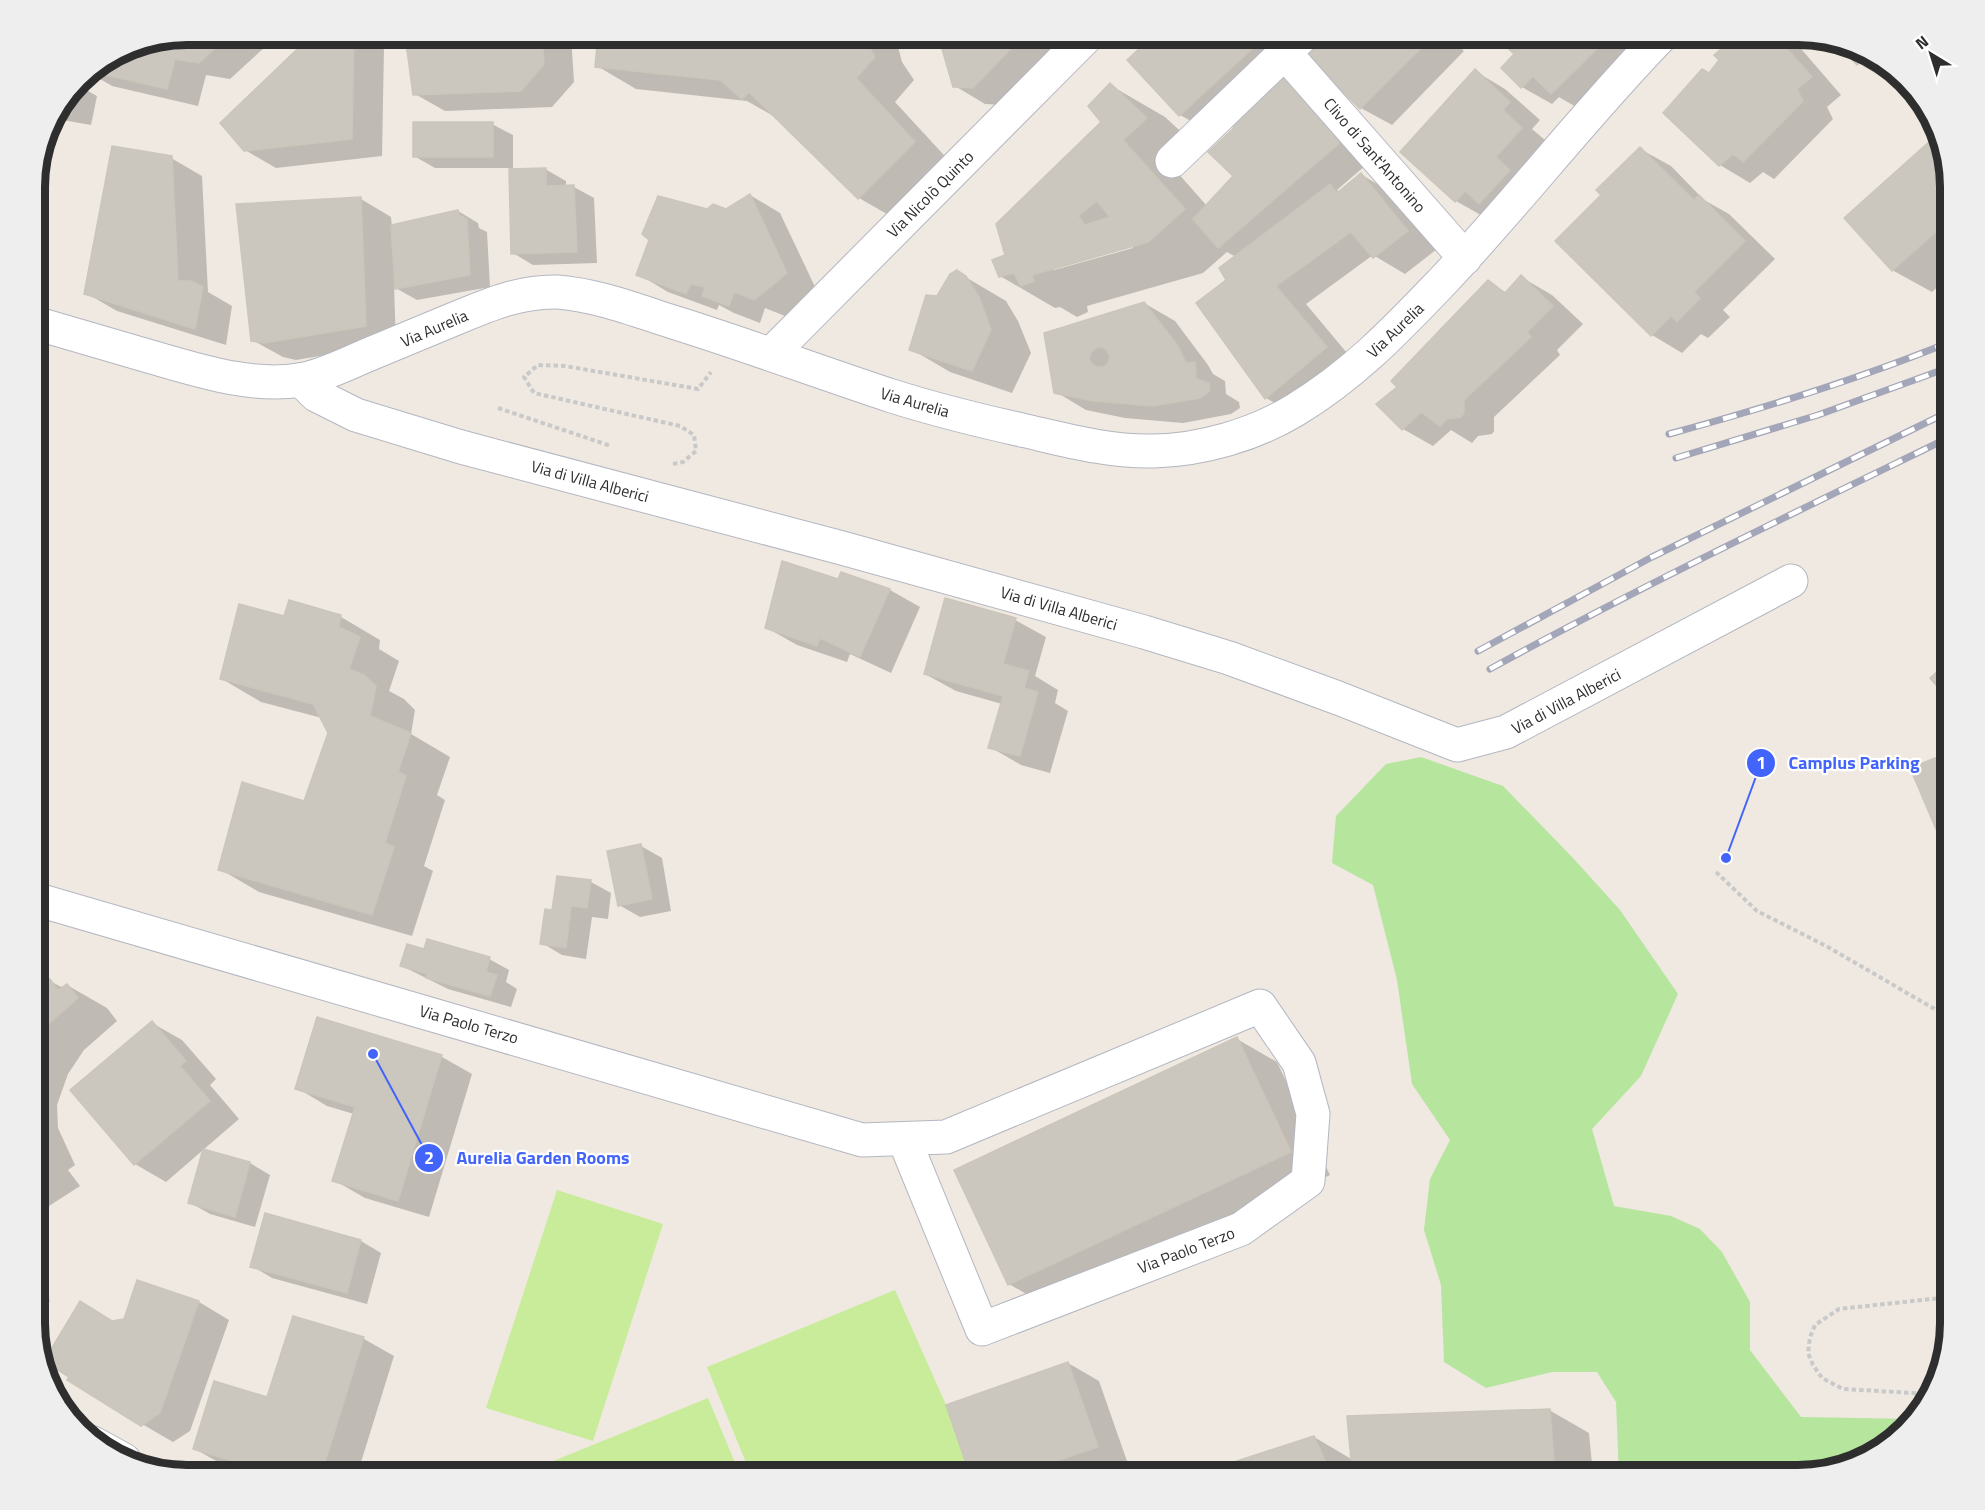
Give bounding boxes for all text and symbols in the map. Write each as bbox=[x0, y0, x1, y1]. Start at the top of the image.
north arrow bbox=[1901, 24, 1961, 84]
text: N bbox=[1910, 29, 1934, 55]
street label: Clivo di Sant'Antonino bbox=[1318, 92, 1432, 218]
street label: Via Nicolò Quinto bbox=[881, 145, 979, 243]
street label: Via Aurelia bbox=[1361, 297, 1429, 363]
street label: Via Aurelia bbox=[397, 303, 471, 353]
street label: Via Aurelia bbox=[878, 381, 952, 423]
street label: Via di Villa Alberici bbox=[529, 454, 651, 508]
street label: Via di Villa Alberici bbox=[998, 580, 1120, 636]
street label: Via di Villa Alberici bbox=[1507, 662, 1625, 740]
callout: Camplus Parking bbox=[1746, 745, 1931, 781]
text: 1 bbox=[1756, 749, 1766, 776]
text: Camplus Parking bbox=[1788, 749, 1920, 776]
street label: Via Paolo Terzo bbox=[417, 998, 521, 1050]
callout: Aurelia Garden Rooms bbox=[414, 1140, 641, 1176]
text: 2 bbox=[424, 1144, 434, 1171]
text: Aurelia Garden Rooms bbox=[457, 1144, 629, 1171]
street label: Via Paolo Terzo bbox=[1134, 1220, 1238, 1280]

